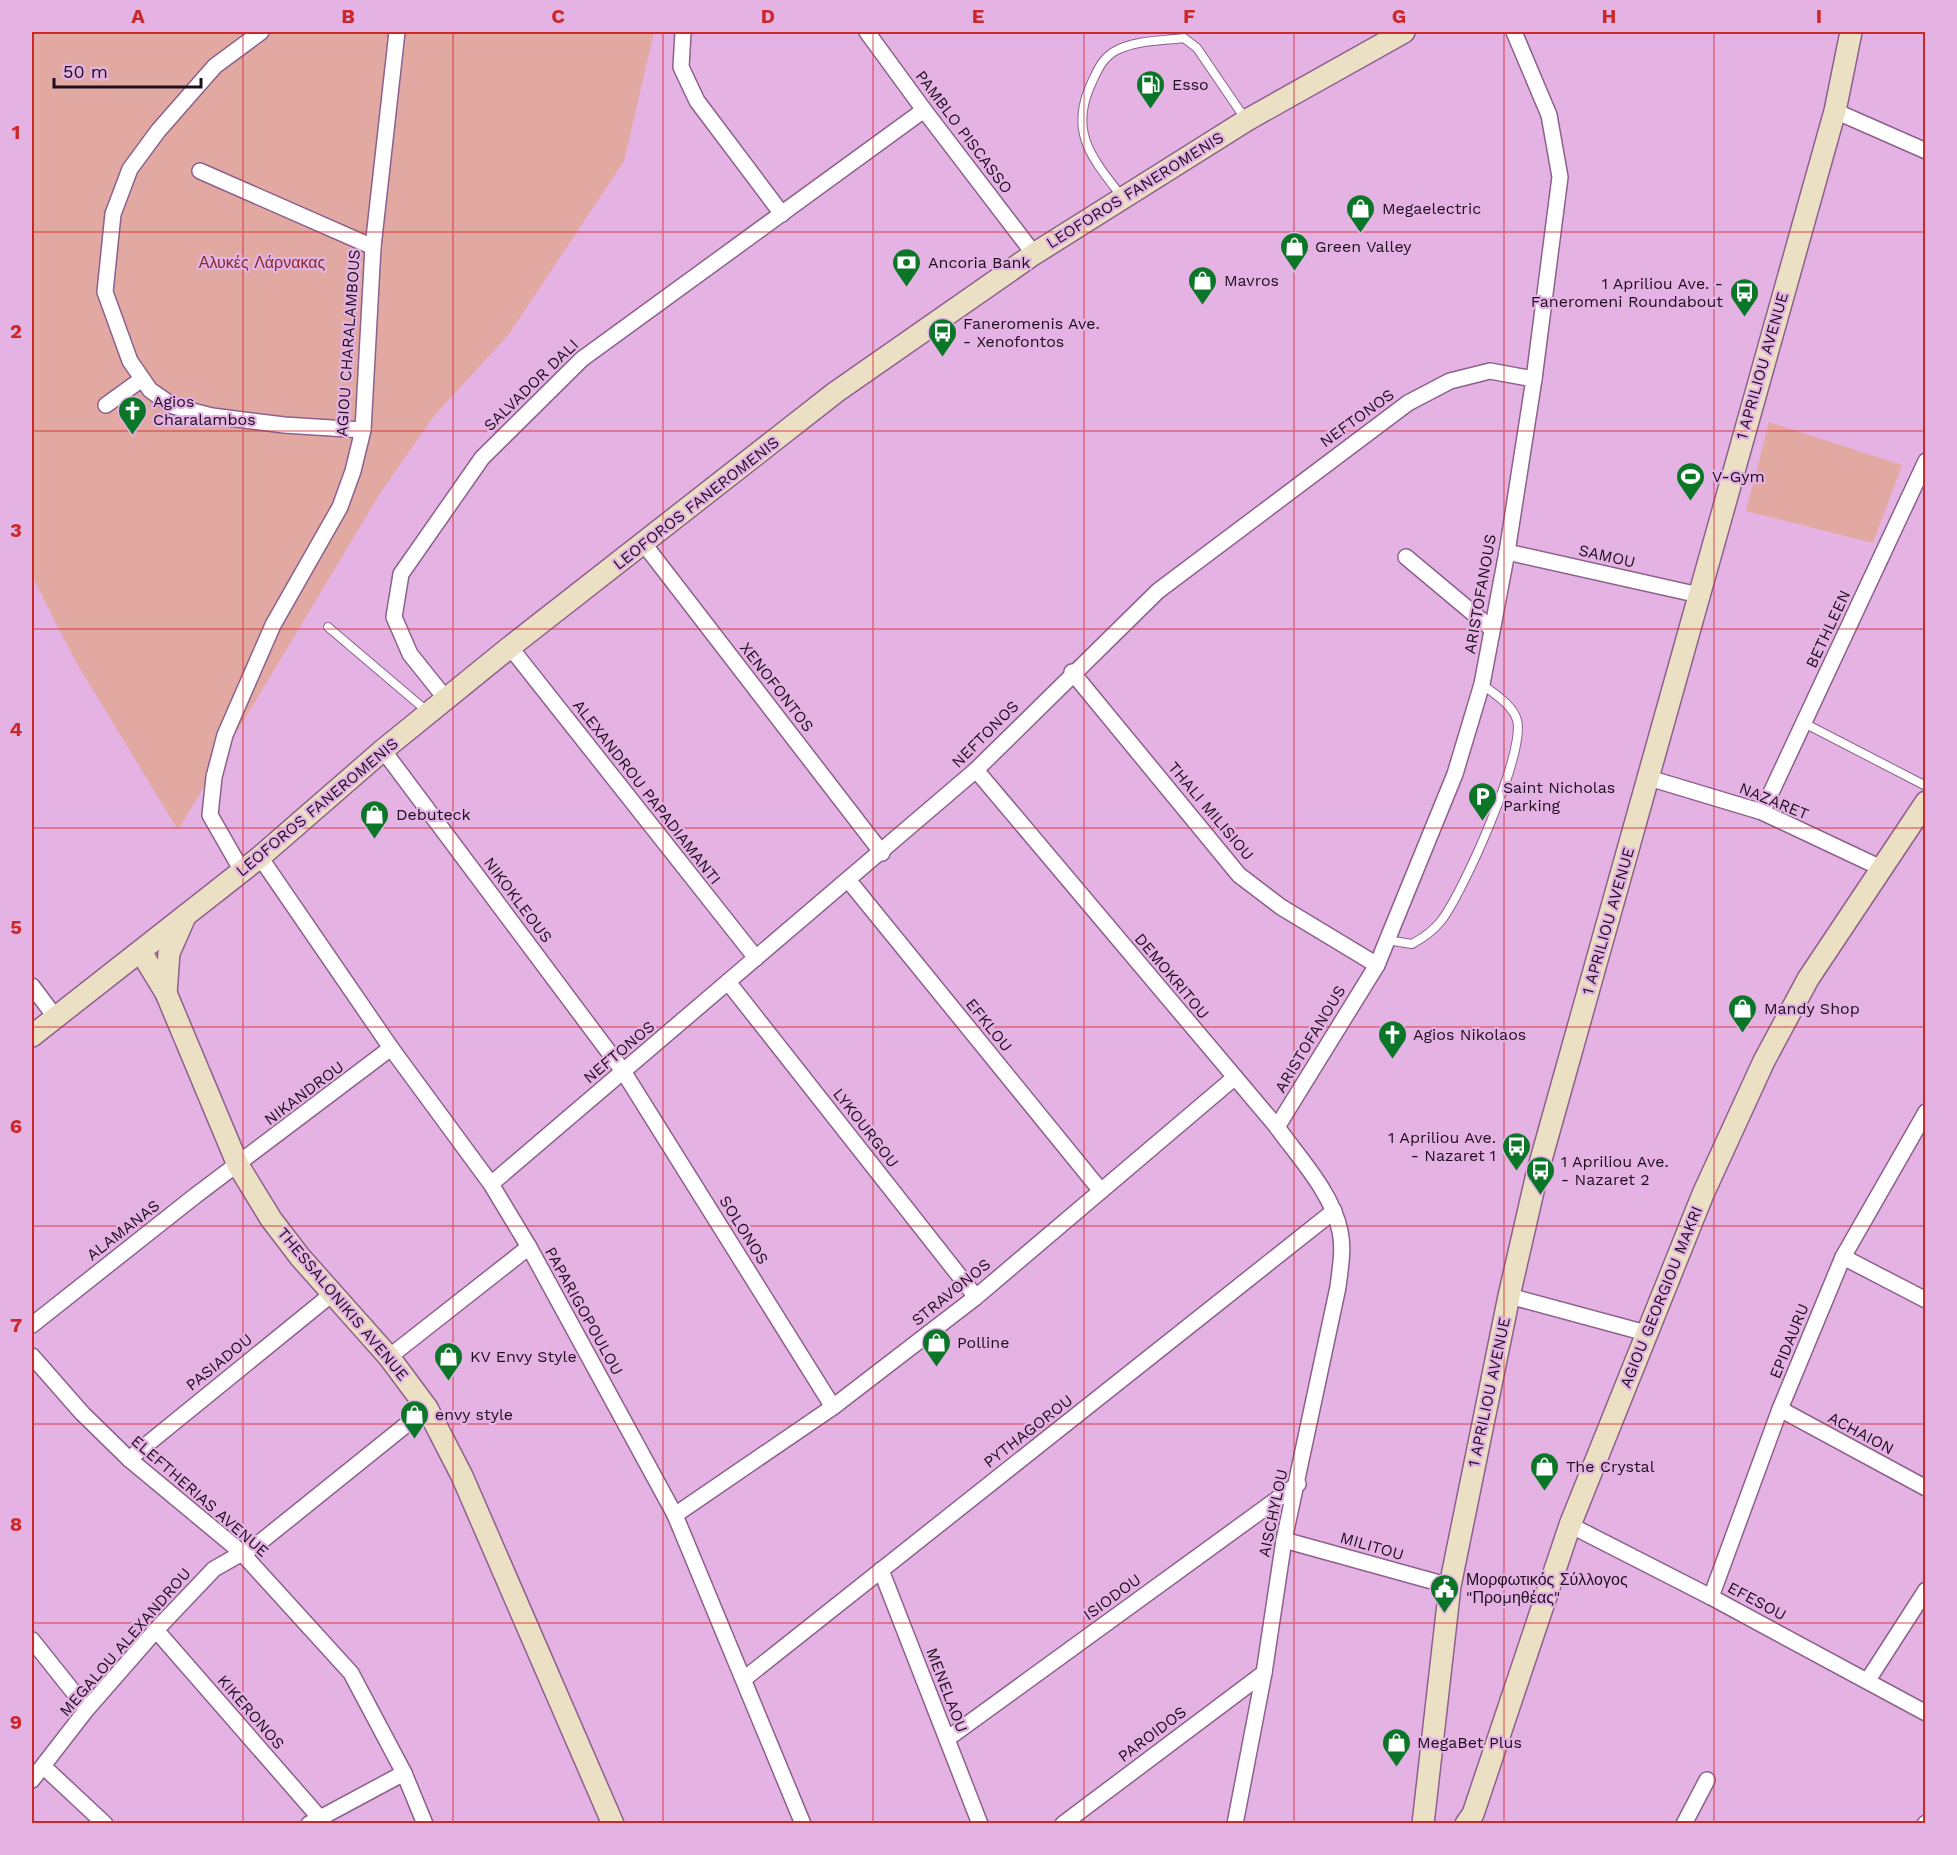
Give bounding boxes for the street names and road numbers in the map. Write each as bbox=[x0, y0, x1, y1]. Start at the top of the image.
street label: PAMBLO PISCASSO bbox=[912, 67, 1016, 197]
street label: LEOFOROS FANEROMENIS bbox=[1043, 127, 1227, 253]
street label: AGIOU CHARALAMBOUS bbox=[332, 249, 364, 437]
street label: 1 APRILIOU AVENUE bbox=[1732, 290, 1792, 442]
street label: SALVADOR DALI bbox=[480, 335, 582, 435]
street label: NEFTONOS bbox=[1316, 385, 1398, 451]
street label: LEOFOROS FANEROMENIS bbox=[609, 432, 783, 574]
street label: ARISTOFANOUS bbox=[1460, 533, 1500, 655]
street label: SAMOU bbox=[1577, 540, 1637, 572]
street label: BETHLEEN bbox=[1802, 587, 1854, 671]
street label: XENOFONTOS bbox=[736, 638, 818, 736]
street label: ALEXANDROU PAPADIAMANTI bbox=[569, 696, 725, 888]
street label: NEFTONOS bbox=[948, 697, 1022, 771]
street label: LEOFOROS FANEROMENIS bbox=[232, 734, 402, 880]
street label: THALI MILISIOU bbox=[1164, 758, 1258, 864]
street label: NAZARET bbox=[1736, 778, 1812, 824]
street label: 1 APRILIOU AVENUE bbox=[1578, 845, 1638, 997]
street label: NIKOKLEOUS bbox=[480, 854, 556, 946]
street label: DEMOKRITOU bbox=[1131, 929, 1213, 1023]
street label: ARISTOFANOUS bbox=[1271, 982, 1349, 1096]
street label: EFKLOU bbox=[962, 995, 1016, 1055]
street label: NEFTONOS bbox=[580, 1017, 658, 1087]
street label: NIKANDROU bbox=[260, 1057, 348, 1129]
street label: LYKOURGOU bbox=[829, 1085, 903, 1171]
street label: SOLONOS bbox=[715, 1192, 773, 1268]
street label: ALAMANAS bbox=[83, 1196, 163, 1264]
street label: AGIOU GEORGIOU MAKRI bbox=[1616, 1203, 1706, 1391]
street label: THESSALONIKIS AVENUE bbox=[273, 1224, 413, 1384]
street label: PAPARIGOPOULOU bbox=[541, 1244, 627, 1378]
street label: STRAVONOS bbox=[908, 1254, 994, 1330]
street label: EPIDAURU bbox=[1765, 1301, 1813, 1381]
street label: 1 APRILIOU AVENUE bbox=[1464, 1315, 1514, 1469]
street label: PASIADOU bbox=[182, 1330, 256, 1394]
street label: PYTHAGOROU bbox=[980, 1390, 1076, 1472]
street label: ACHAION bbox=[1825, 1408, 1897, 1458]
street label: ELEFTHERIAS AVENUE bbox=[127, 1431, 273, 1561]
street label: AISCHYLOU bbox=[1254, 1467, 1292, 1559]
street label: MILITOU bbox=[1338, 1528, 1406, 1564]
street label: MEGALOU ALEXANDROU bbox=[55, 1564, 195, 1720]
street label: ISIODOU bbox=[1080, 1570, 1144, 1624]
street label: EFESOU bbox=[1724, 1578, 1790, 1624]
street label: MENELAOU bbox=[922, 1645, 972, 1735]
street label: KIKERONOS bbox=[214, 1671, 288, 1753]
street label: PAROIDOS bbox=[1114, 1702, 1190, 1766]

